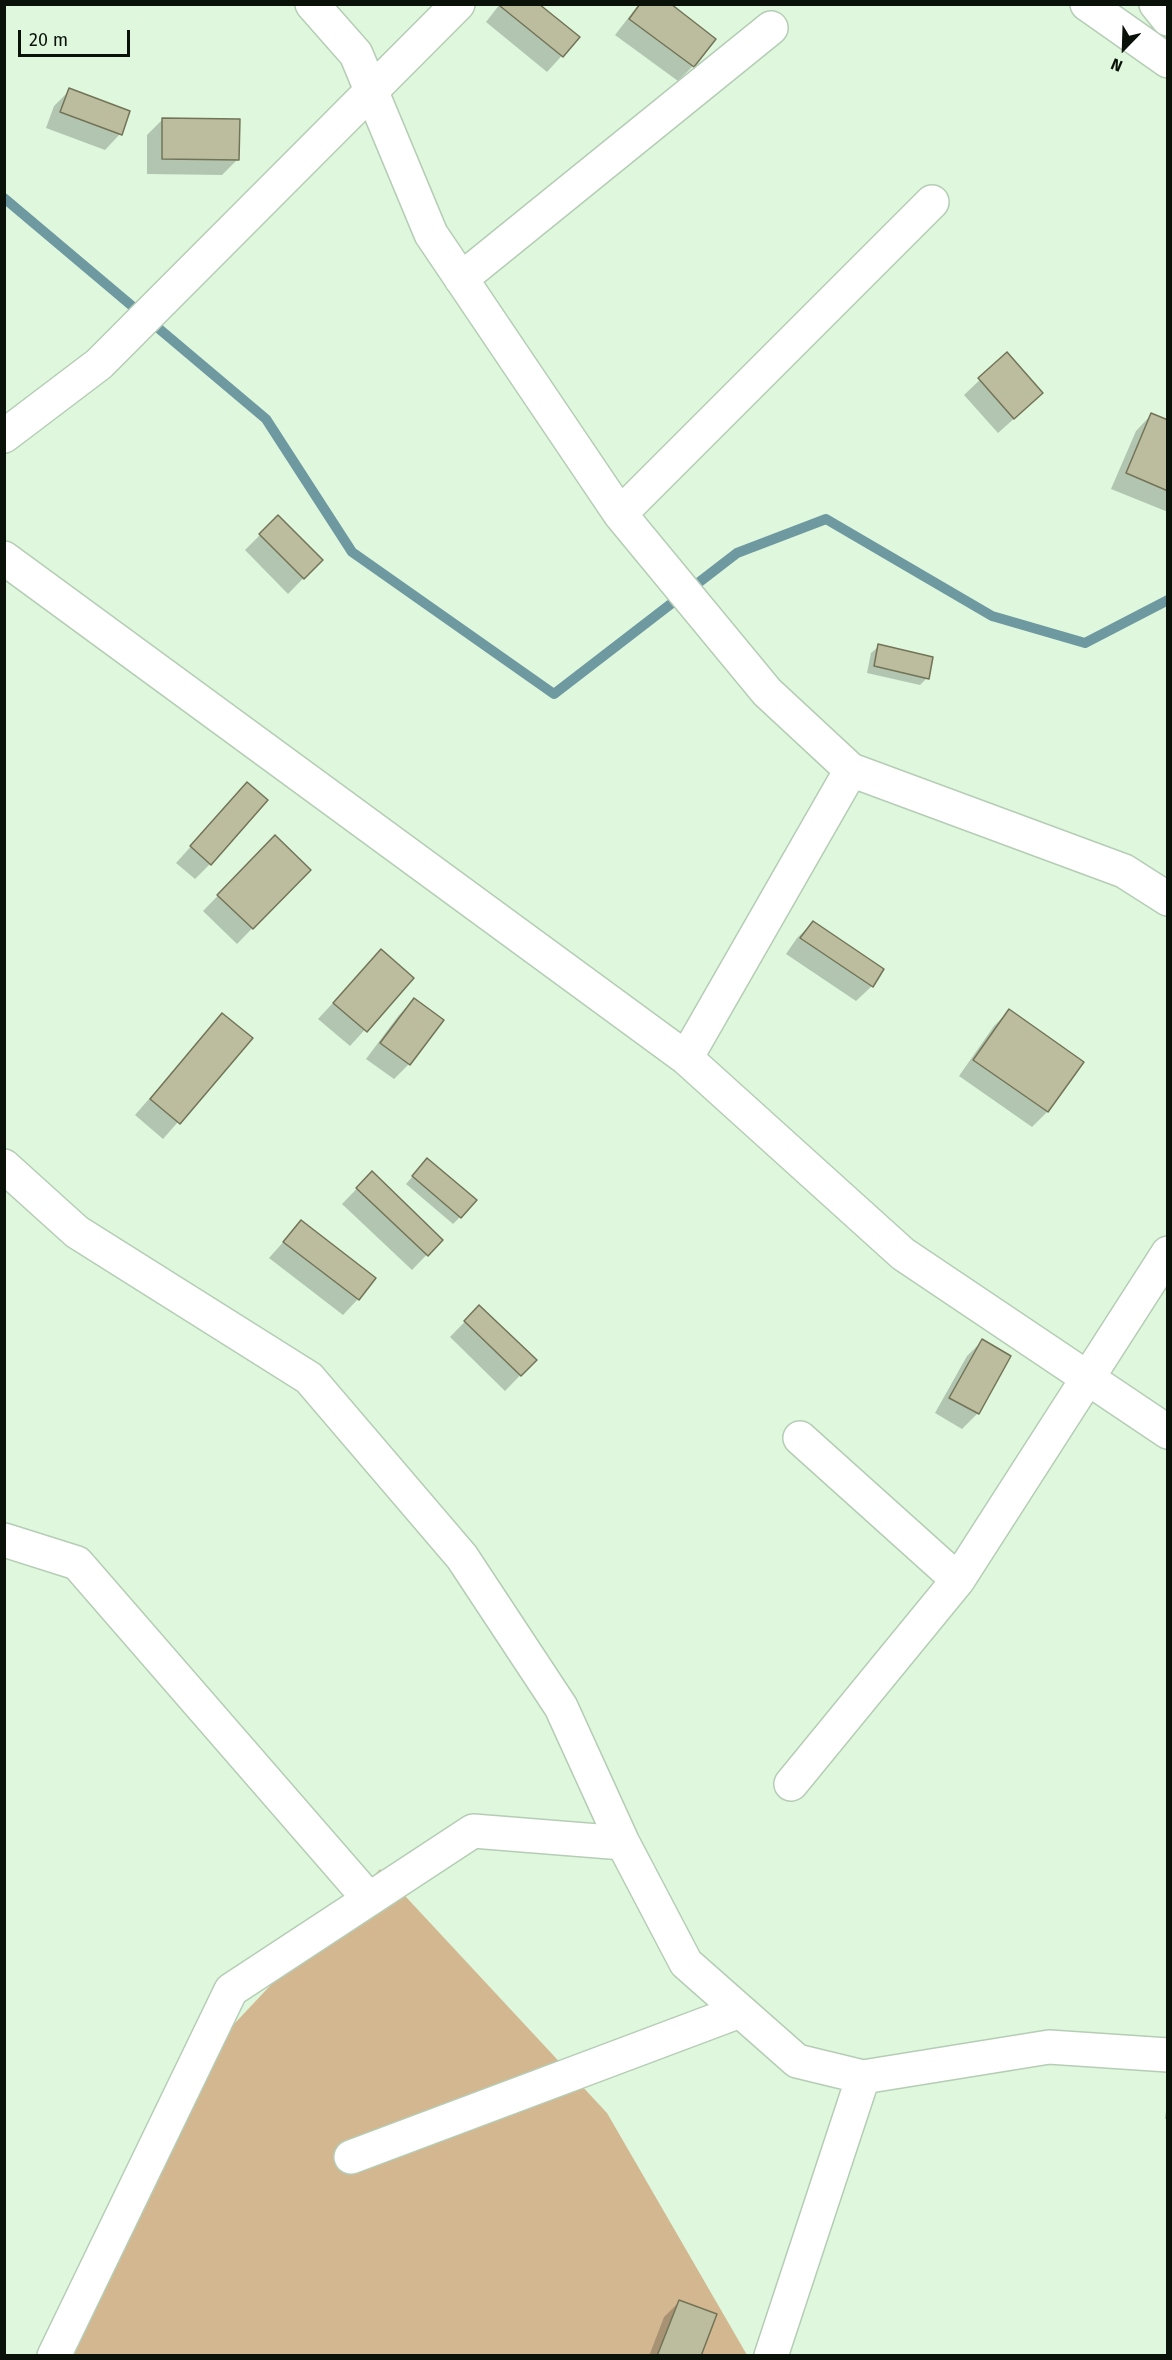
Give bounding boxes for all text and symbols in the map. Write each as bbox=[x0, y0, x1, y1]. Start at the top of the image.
scale bar bbox=[21, 18, 134, 56]
north arrow bbox=[1094, 18, 1154, 78]
text: 20 m bbox=[29, 29, 68, 51]
text: N bbox=[1108, 54, 1125, 76]

